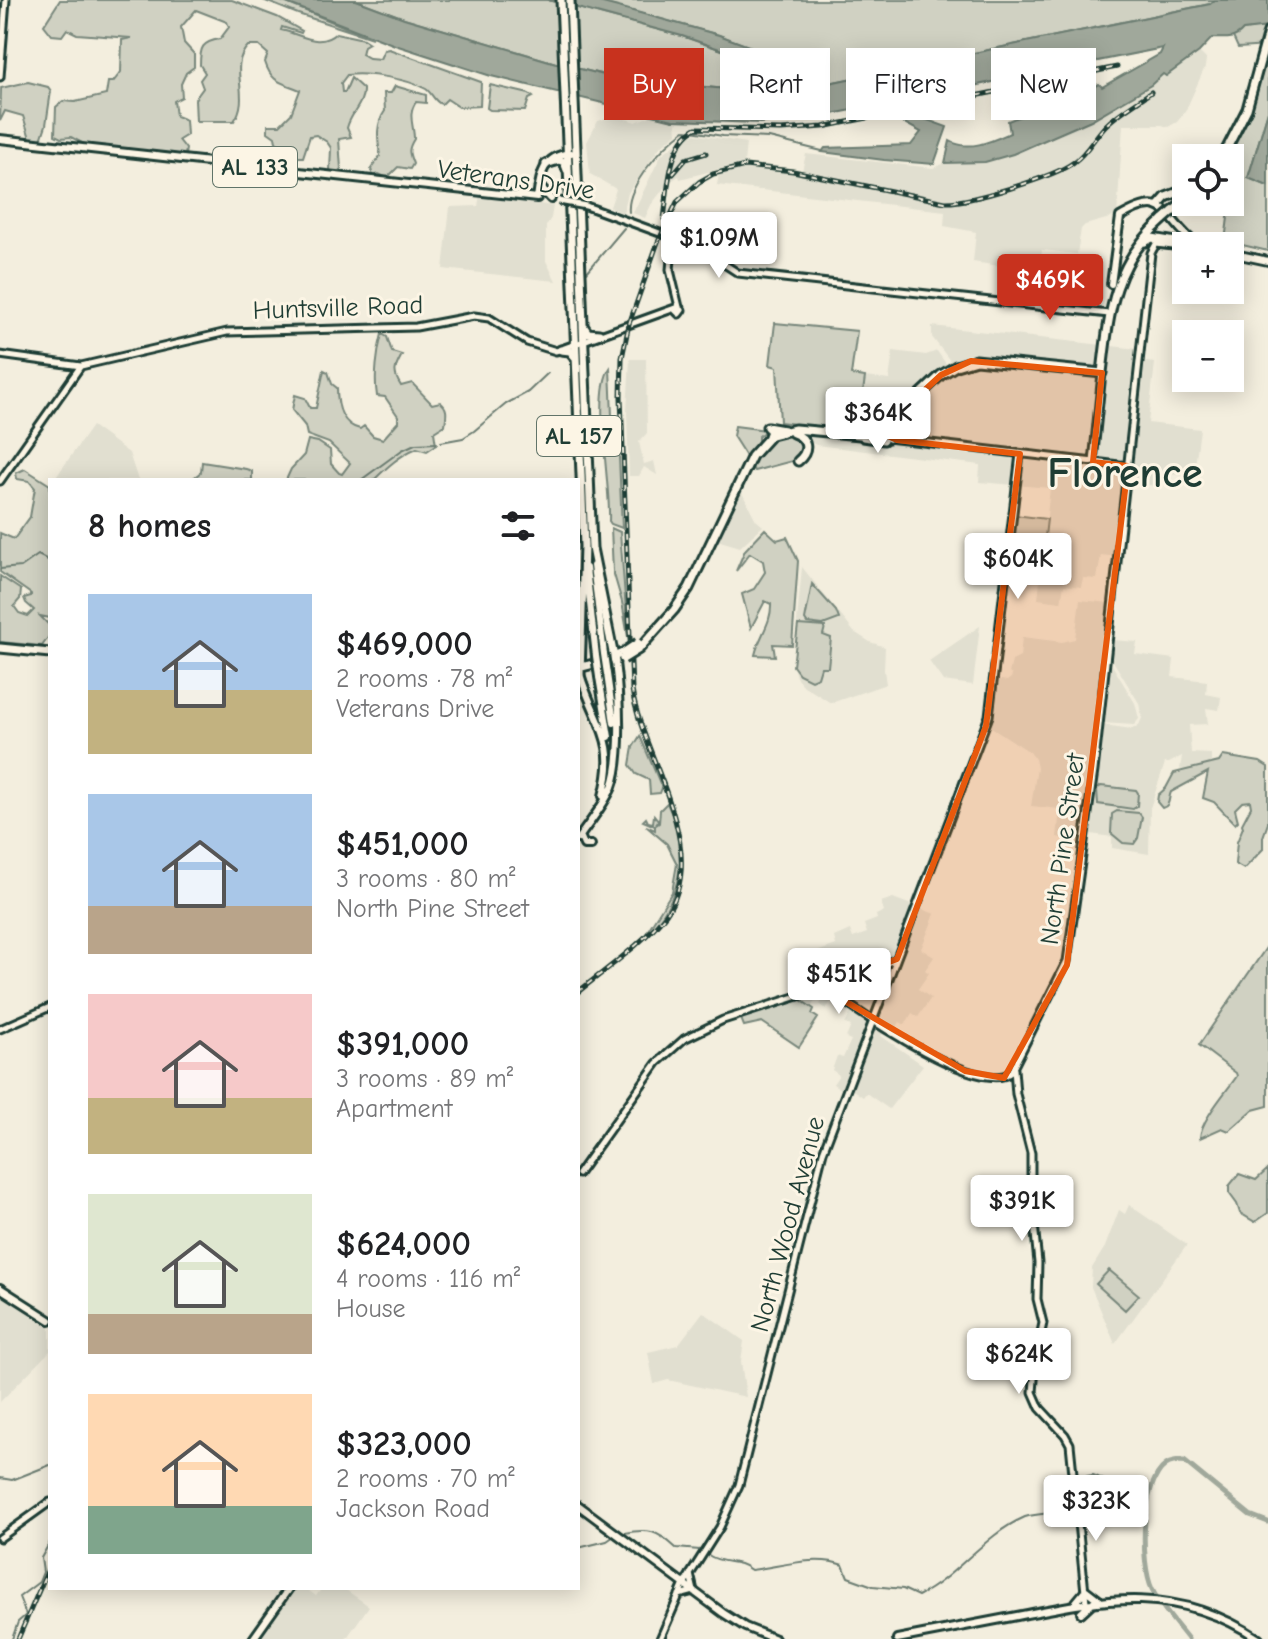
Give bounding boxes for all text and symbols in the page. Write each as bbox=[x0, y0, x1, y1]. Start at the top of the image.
chip: Buy bbox=[604, 48, 704, 120]
chip: Rent bbox=[720, 48, 830, 120]
chip: Filters bbox=[846, 48, 975, 120]
chip: New bbox=[991, 48, 1096, 120]
map controls bbox=[1172, 144, 1244, 392]
button: locate bbox=[1172, 144, 1244, 216]
road number: AL 133 bbox=[213, 147, 297, 187]
street label: Veterans Drive bbox=[435, 154, 596, 206]
pin: $1.09M bbox=[654, 212, 784, 280]
text: $1.09M bbox=[679, 223, 759, 253]
button: + bbox=[1172, 232, 1244, 304]
pin: $469K bbox=[994, 254, 1106, 322]
text: $469K bbox=[1015, 265, 1085, 295]
street label: Huntsville Road bbox=[252, 290, 424, 326]
button: − bbox=[1172, 320, 1244, 392]
pin: $364K bbox=[822, 387, 934, 455]
text: $364K bbox=[844, 398, 912, 428]
road number: AL 157 bbox=[537, 416, 621, 456]
district label: Florence bbox=[1047, 449, 1203, 498]
icon: filters bbox=[496, 504, 540, 548]
text: 8 homes bbox=[88, 506, 211, 546]
pin: $604K bbox=[962, 533, 1074, 601]
text: $604K bbox=[983, 544, 1053, 574]
text: $469,000 bbox=[336, 624, 473, 664]
icon: home bbox=[152, 626, 248, 722]
text: 2 rooms · 78 m² bbox=[336, 664, 512, 694]
text: Veterans Drive bbox=[336, 694, 494, 724]
street label: North Pine Street bbox=[1035, 750, 1091, 947]
text: $451,000 bbox=[336, 824, 469, 864]
icon: home bbox=[152, 826, 248, 922]
text: 3 rooms · 80 m² bbox=[336, 864, 515, 894]
text: North Pine Street bbox=[336, 894, 529, 924]
pin: $451K bbox=[783, 948, 895, 1016]
text: $451K bbox=[806, 959, 872, 989]
text: $391,000 bbox=[336, 1024, 469, 1064]
icon: home bbox=[152, 1026, 248, 1122]
text: 3 rooms · 89 m² bbox=[336, 1064, 513, 1094]
text: Apartment bbox=[336, 1094, 452, 1124]
street label: North Wood Avenue bbox=[745, 1113, 831, 1335]
pin: $391K bbox=[966, 1175, 1078, 1243]
text: $391K bbox=[989, 1186, 1055, 1216]
text: $624,000 bbox=[336, 1224, 471, 1264]
icon: home bbox=[152, 1226, 248, 1322]
text: 4 rooms · 116 m² bbox=[336, 1264, 520, 1294]
text: House bbox=[336, 1294, 406, 1324]
pin: $624K bbox=[963, 1328, 1075, 1396]
text: $624K bbox=[985, 1339, 1053, 1369]
text: $323,000 bbox=[336, 1424, 472, 1464]
icon: home bbox=[152, 1426, 248, 1522]
text: 2 rooms · 70 m² bbox=[336, 1464, 515, 1494]
pin: $323K bbox=[1040, 1475, 1152, 1543]
text: $323K bbox=[1062, 1486, 1130, 1516]
text: Jackson Road bbox=[336, 1494, 490, 1524]

